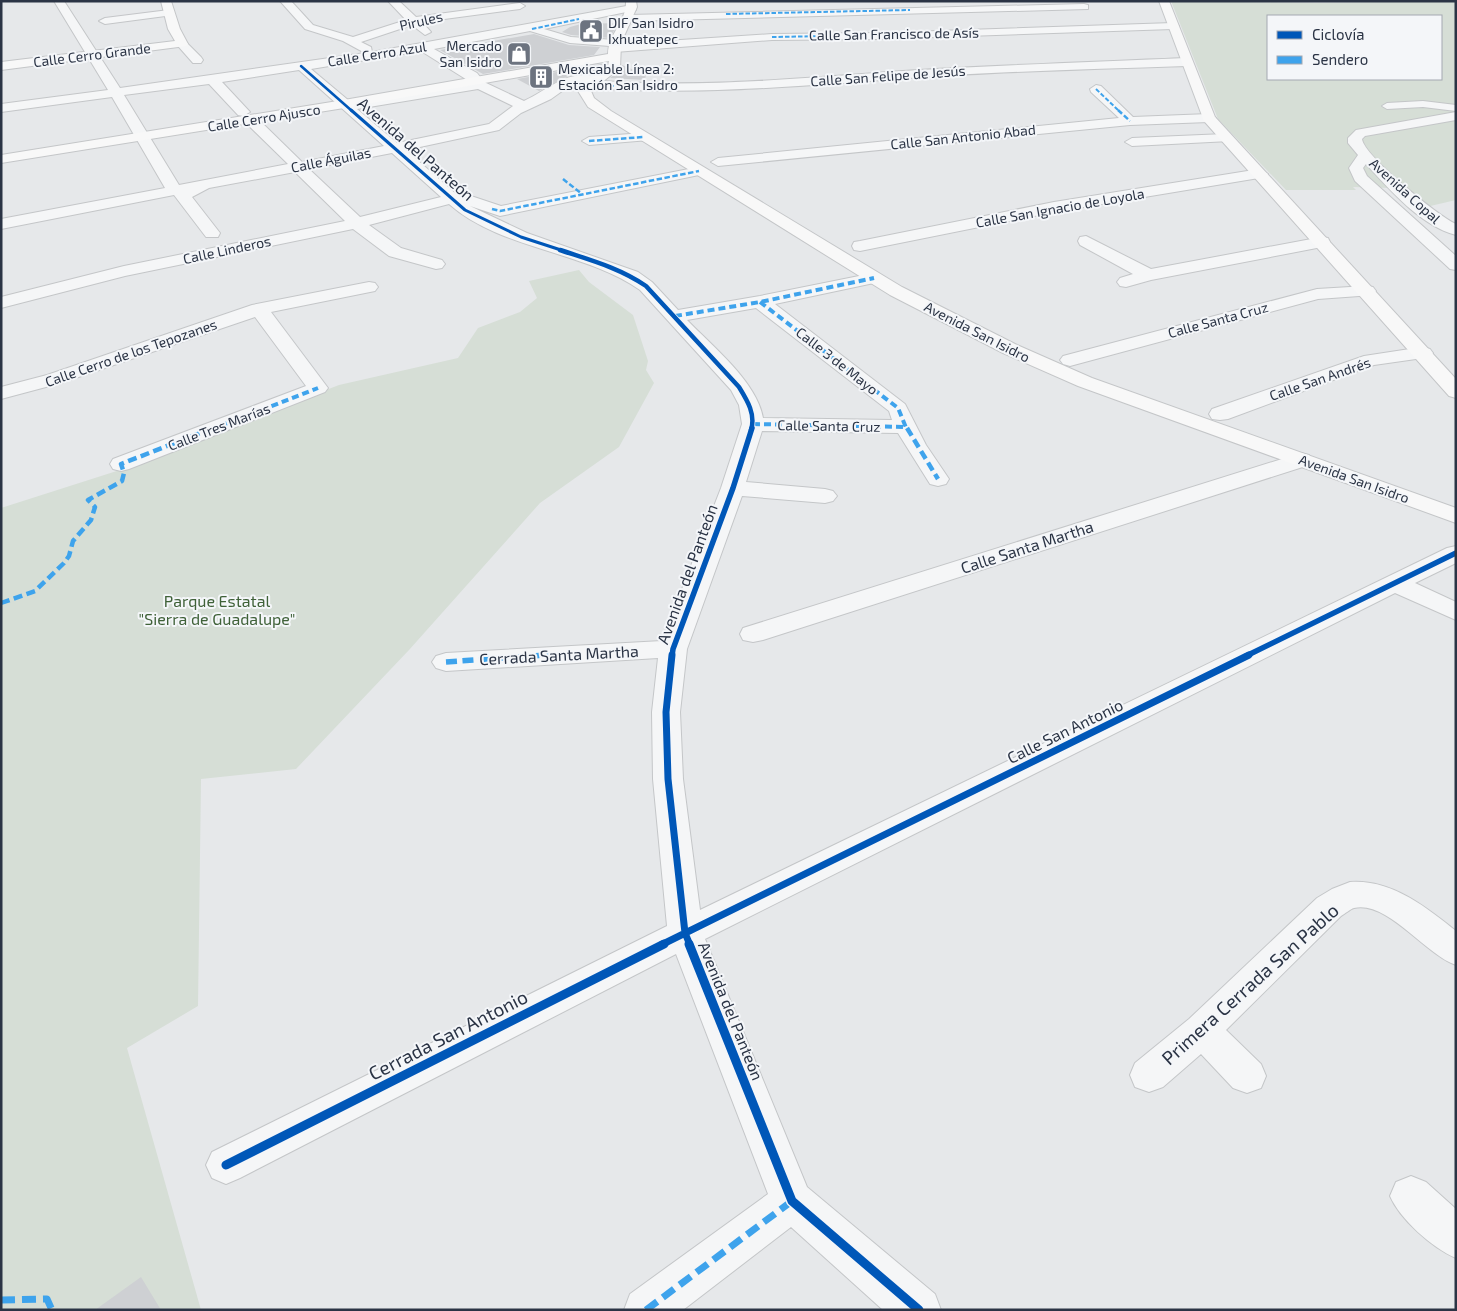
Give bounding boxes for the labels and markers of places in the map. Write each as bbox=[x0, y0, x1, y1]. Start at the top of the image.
place label: DIF San Isidro Ixhuatepec bbox=[608, 14, 694, 47]
public building icon: DIF San Isidro Ixhuatepec bbox=[578, 18, 604, 44]
place label: Mercado San Isidro bbox=[440, 37, 502, 70]
shop icon: Mercado San Isidro bbox=[506, 41, 532, 67]
place label: Mexicable Línea 2: Estación San Isidro bbox=[558, 60, 678, 93]
building icon: Mexicable Línea 2: Estación San Isidro bbox=[528, 64, 554, 90]

